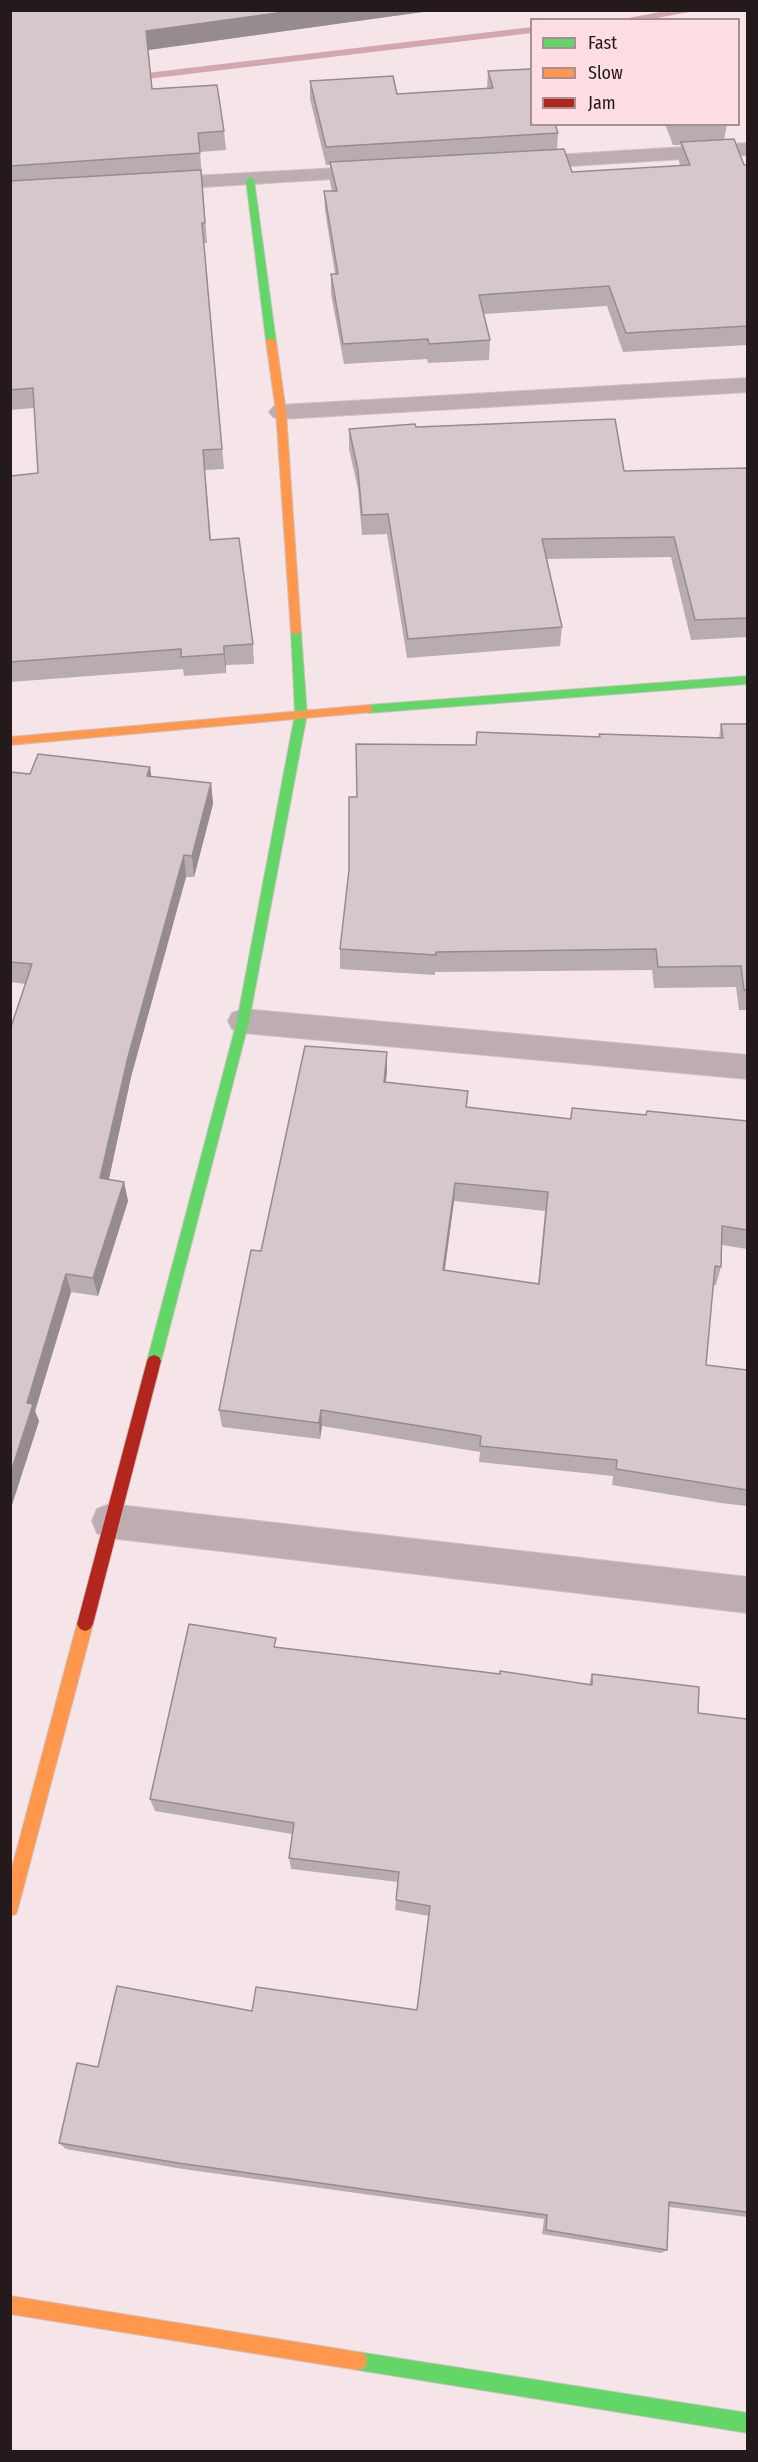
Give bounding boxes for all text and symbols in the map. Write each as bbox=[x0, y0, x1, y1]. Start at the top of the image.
legend bbox=[530, 18, 740, 126]
text: Fast bbox=[588, 32, 617, 54]
text: Slow bbox=[588, 62, 623, 84]
text: Jam bbox=[588, 92, 616, 114]

